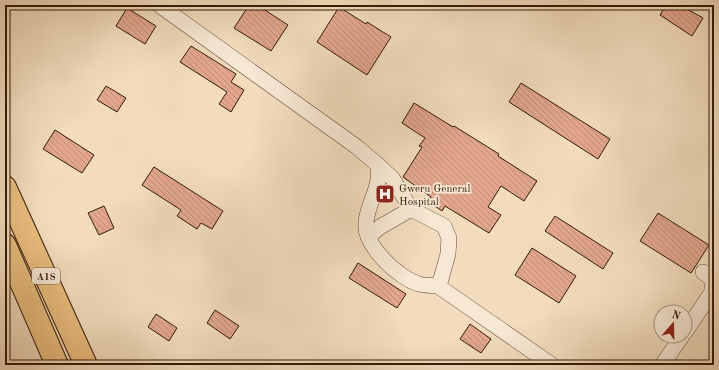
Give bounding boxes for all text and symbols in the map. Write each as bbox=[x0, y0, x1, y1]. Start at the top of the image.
hospital icon: Gweru General Hospital bbox=[374, 183, 396, 205]
place label: Gweru General Hospital bbox=[399, 184, 470, 208]
road number: A18 bbox=[32, 268, 60, 284]
north arrow bbox=[653, 304, 693, 344]
text: N bbox=[670, 309, 682, 323]

